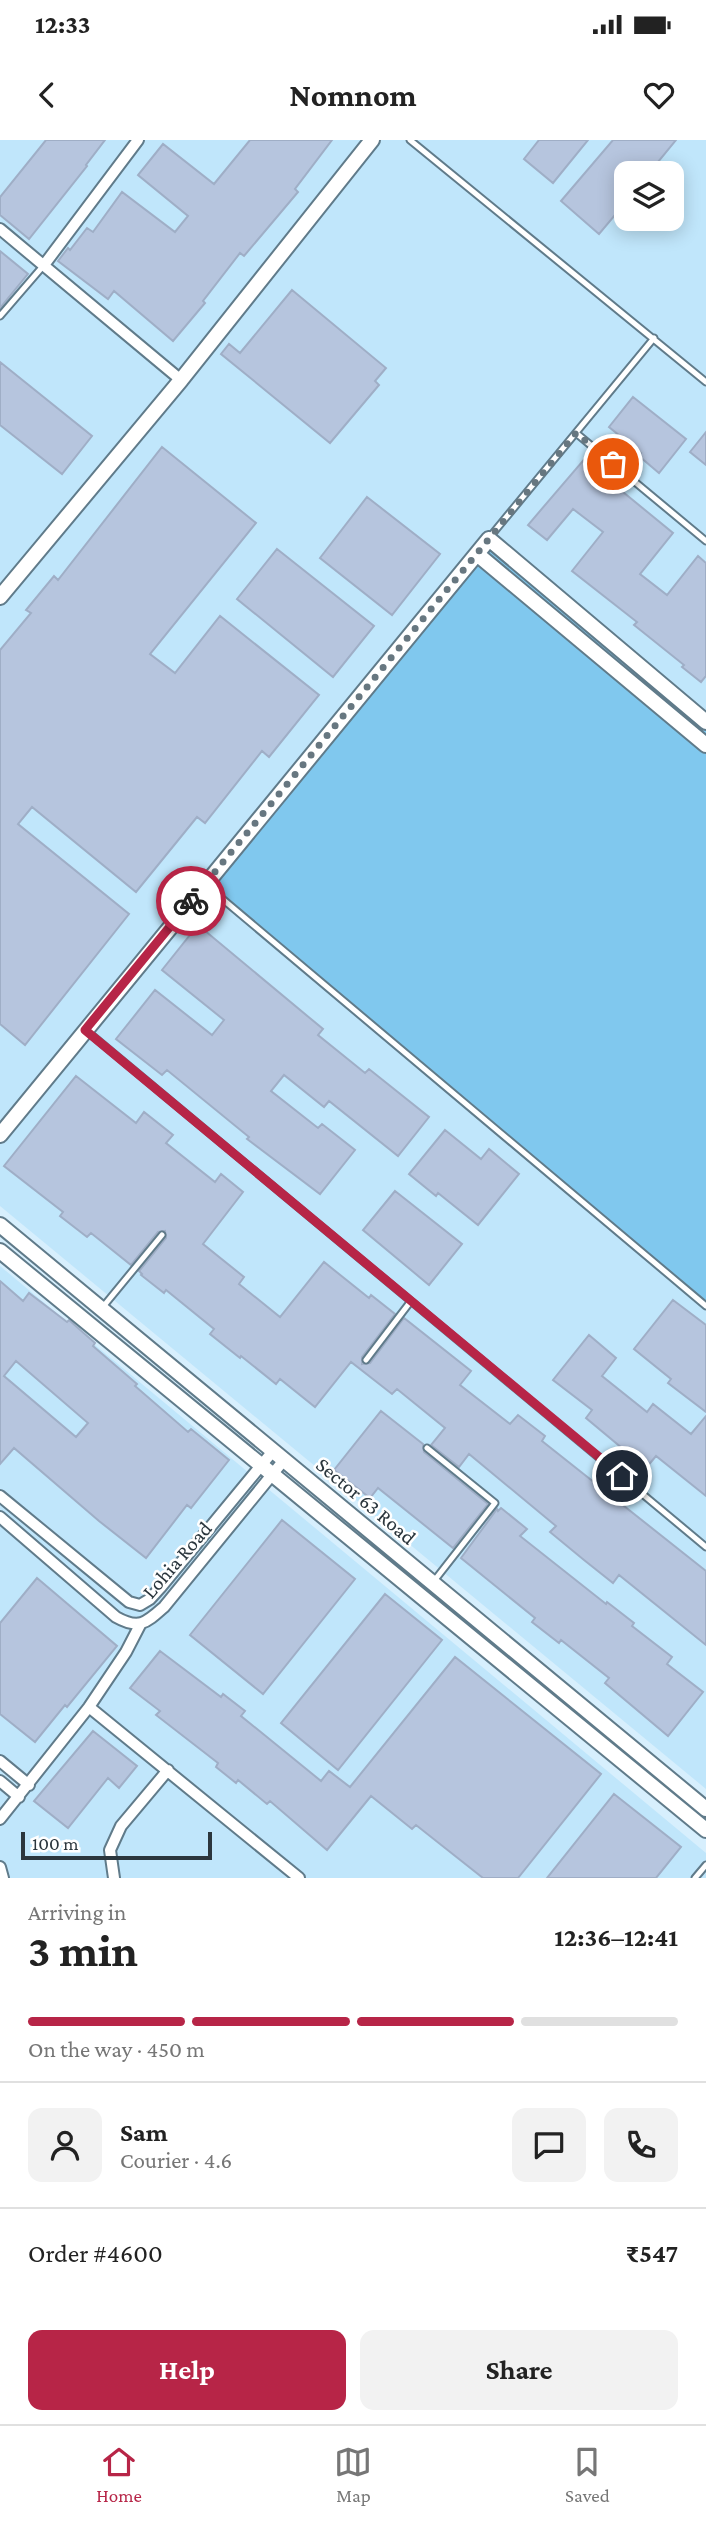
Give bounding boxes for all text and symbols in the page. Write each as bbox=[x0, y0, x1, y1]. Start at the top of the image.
text: 12:33 bbox=[35, 10, 90, 39]
icon: back bbox=[28, 76, 66, 114]
icon: heart bbox=[640, 76, 678, 114]
text: Nomnom bbox=[289, 77, 417, 113]
map controls bbox=[614, 161, 684, 231]
button: layers bbox=[614, 161, 684, 231]
pin bbox=[583, 434, 643, 494]
icon: bag bbox=[594, 445, 632, 483]
courier bbox=[156, 866, 226, 936]
icon: bike bbox=[172, 882, 210, 920]
pin bbox=[592, 1446, 652, 1506]
street label: Sector 63 Road bbox=[311, 1452, 421, 1550]
icon: home bbox=[603, 1457, 641, 1495]
street label: Lohia Road bbox=[137, 1517, 217, 1603]
scale bar bbox=[21, 1829, 212, 1861]
text: 100 m bbox=[32, 1833, 79, 1854]
text: Arriving in bbox=[28, 1899, 126, 1925]
text: 12:36–12:41 bbox=[554, 1923, 678, 1952]
text: 3 min bbox=[28, 1925, 138, 1976]
text: On the way · 450 m bbox=[28, 2036, 205, 2062]
button: person bbox=[28, 2108, 102, 2182]
button: chat bbox=[512, 2108, 586, 2182]
button: phone bbox=[604, 2108, 678, 2182]
text: Sam bbox=[120, 2118, 168, 2147]
text: Courier · 4.6 bbox=[120, 2147, 232, 2173]
text: Order #4600 bbox=[28, 2239, 163, 2268]
text: ₹547 bbox=[626, 2239, 678, 2268]
button: Help bbox=[28, 2330, 346, 2410]
button: Share bbox=[360, 2330, 678, 2410]
tab: Home bbox=[96, 2443, 142, 2506]
tab: Map bbox=[334, 2443, 372, 2506]
tab: Saved bbox=[565, 2443, 610, 2506]

